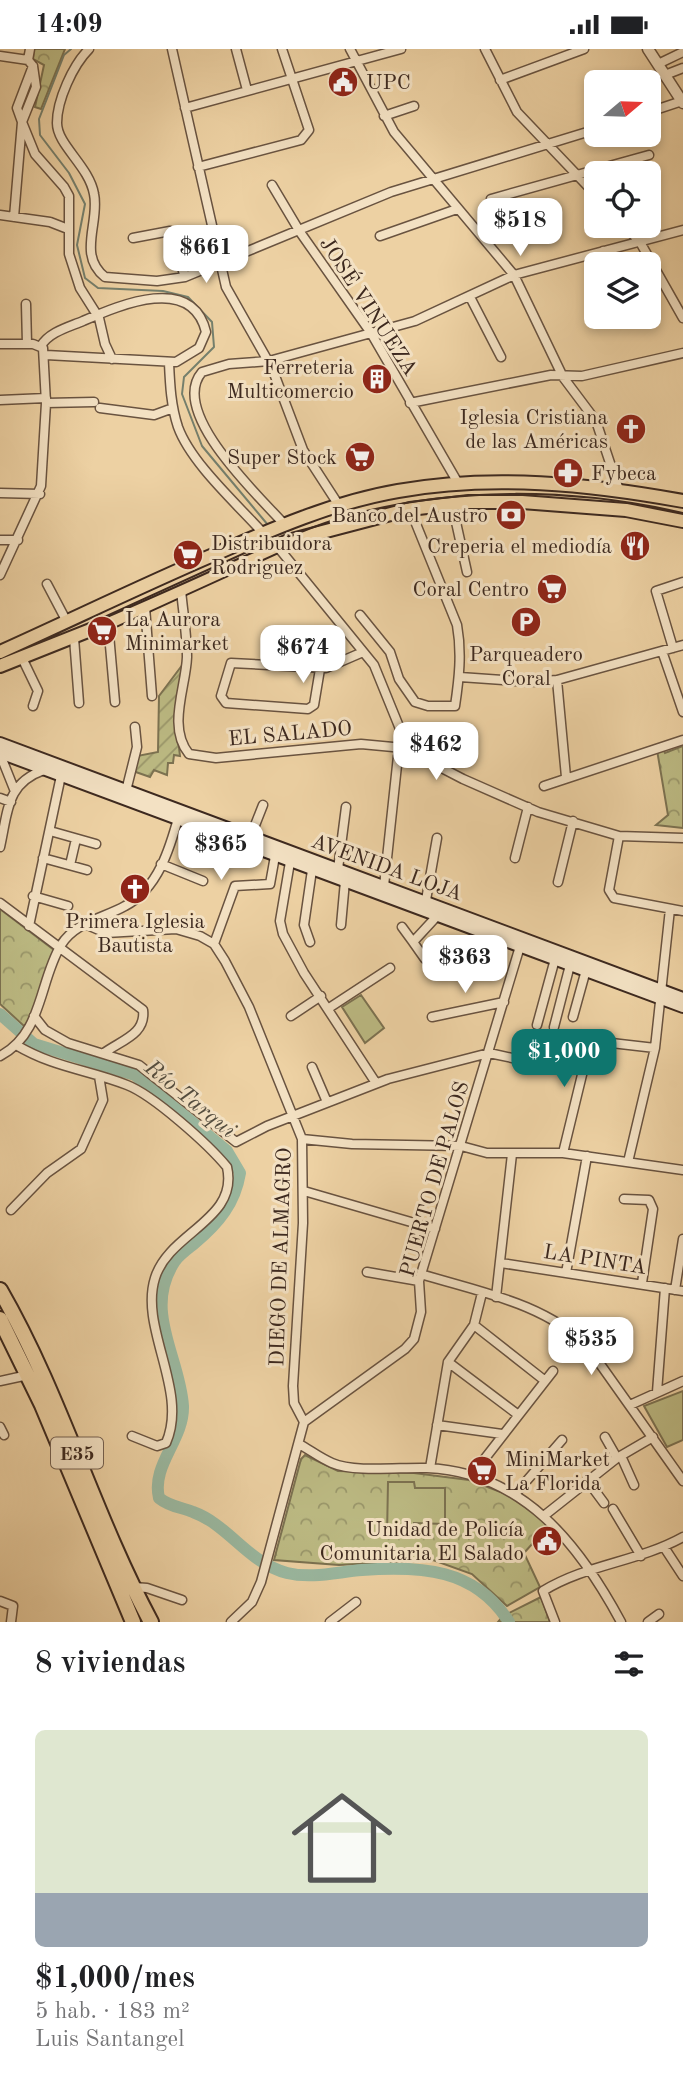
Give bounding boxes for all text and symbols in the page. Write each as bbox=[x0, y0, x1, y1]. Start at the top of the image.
text: 14:09 bbox=[35, 12, 103, 38]
public building icon: UPC bbox=[326, 65, 360, 99]
north arrow bbox=[584, 70, 662, 147]
map controls bbox=[584, 70, 661, 329]
place label: UPC bbox=[366, 73, 411, 94]
button: locate bbox=[584, 161, 661, 238]
pin: $518 bbox=[479, 199, 561, 258]
text: $518 bbox=[493, 209, 547, 232]
pin: $661 bbox=[165, 225, 247, 285]
street label: JOSÉ VINUEZA bbox=[315, 232, 424, 380]
text: $661 bbox=[179, 236, 233, 259]
button: layers bbox=[584, 252, 661, 329]
place label: Ferreteria Multicomercio bbox=[227, 358, 354, 403]
building icon: Ferreteria Multicomercio bbox=[360, 362, 394, 396]
place label: Iglesia Cristiana de las Américas bbox=[459, 408, 608, 453]
church icon: Iglesia Cristiana de las Américas bbox=[614, 412, 648, 446]
supermarket icon: Super Stock bbox=[343, 440, 377, 474]
place label: Super Stock bbox=[227, 448, 337, 469]
pharmacy icon: Fybeca bbox=[551, 456, 585, 490]
place label: Fybeca bbox=[591, 464, 656, 485]
bank icon: Banco del Austro bbox=[494, 498, 528, 532]
place label: Banco del Austro bbox=[331, 506, 488, 527]
restaurant icon: Creperia el mediodía bbox=[618, 529, 652, 563]
place label: Distribuidora Rodriguez bbox=[211, 534, 332, 579]
place label: Creperia el mediodía bbox=[427, 537, 612, 558]
supermarket icon: Distribuidora Rodriguez bbox=[171, 538, 205, 572]
supermarket icon: Coral Centro bbox=[535, 572, 569, 606]
place label: Coral Centro bbox=[413, 580, 529, 601]
parking icon: Parqueadero Coral bbox=[509, 605, 543, 639]
place label: La Aurora Minimarket bbox=[125, 610, 229, 655]
supermarket icon: La Aurora Minimarket bbox=[85, 614, 119, 648]
pin: $674 bbox=[262, 625, 344, 685]
text: $674 bbox=[276, 636, 330, 659]
place label: Parqueadero Coral bbox=[469, 645, 583, 690]
street label: EL SALADO bbox=[227, 719, 353, 750]
pin: $462 bbox=[395, 723, 477, 782]
text: $462 bbox=[409, 733, 463, 756]
pin: $365 bbox=[180, 823, 262, 882]
street label: AVENIDA LOJA bbox=[308, 831, 465, 906]
text: $365 bbox=[194, 833, 248, 856]
church icon: Primera Iglesia Bautista bbox=[118, 872, 152, 906]
place label: Primera Iglesia Bautista bbox=[65, 912, 205, 957]
pin: $363 bbox=[424, 935, 506, 995]
text: $363 bbox=[438, 946, 492, 969]
pin: $1,000 bbox=[507, 1030, 621, 1089]
text: $1,000 bbox=[527, 1040, 601, 1063]
water label: Río Tarqui bbox=[139, 1055, 240, 1144]
street label: PUERTO DE PALOS bbox=[397, 1079, 473, 1280]
street label: DIEGO DE ALMAGRO bbox=[267, 1147, 296, 1367]
street label: LA PINTA bbox=[542, 1242, 648, 1279]
pin: $535 bbox=[550, 1317, 632, 1377]
text: $535 bbox=[564, 1328, 618, 1351]
road number: E35 bbox=[51, 1437, 103, 1469]
place label: MiniMarket La Florida bbox=[505, 1450, 610, 1495]
supermarket icon: MiniMarket La Florida bbox=[465, 1454, 499, 1488]
place label: Unidad de Policía Comunitaria El Salado bbox=[320, 1520, 524, 1565]
public building icon: Unidad de Policía Comunitaria El Salado bbox=[530, 1524, 564, 1558]
icon: filters bbox=[610, 1645, 648, 1683]
text: 8 viviendas bbox=[35, 1649, 185, 1679]
icon: home bbox=[279, 1775, 405, 1901]
text: $1,000/mes bbox=[35, 1964, 195, 1994]
text: 5 hab. · 183 m² bbox=[35, 2000, 190, 2023]
text: Luis Santangel bbox=[35, 2028, 184, 2051]

